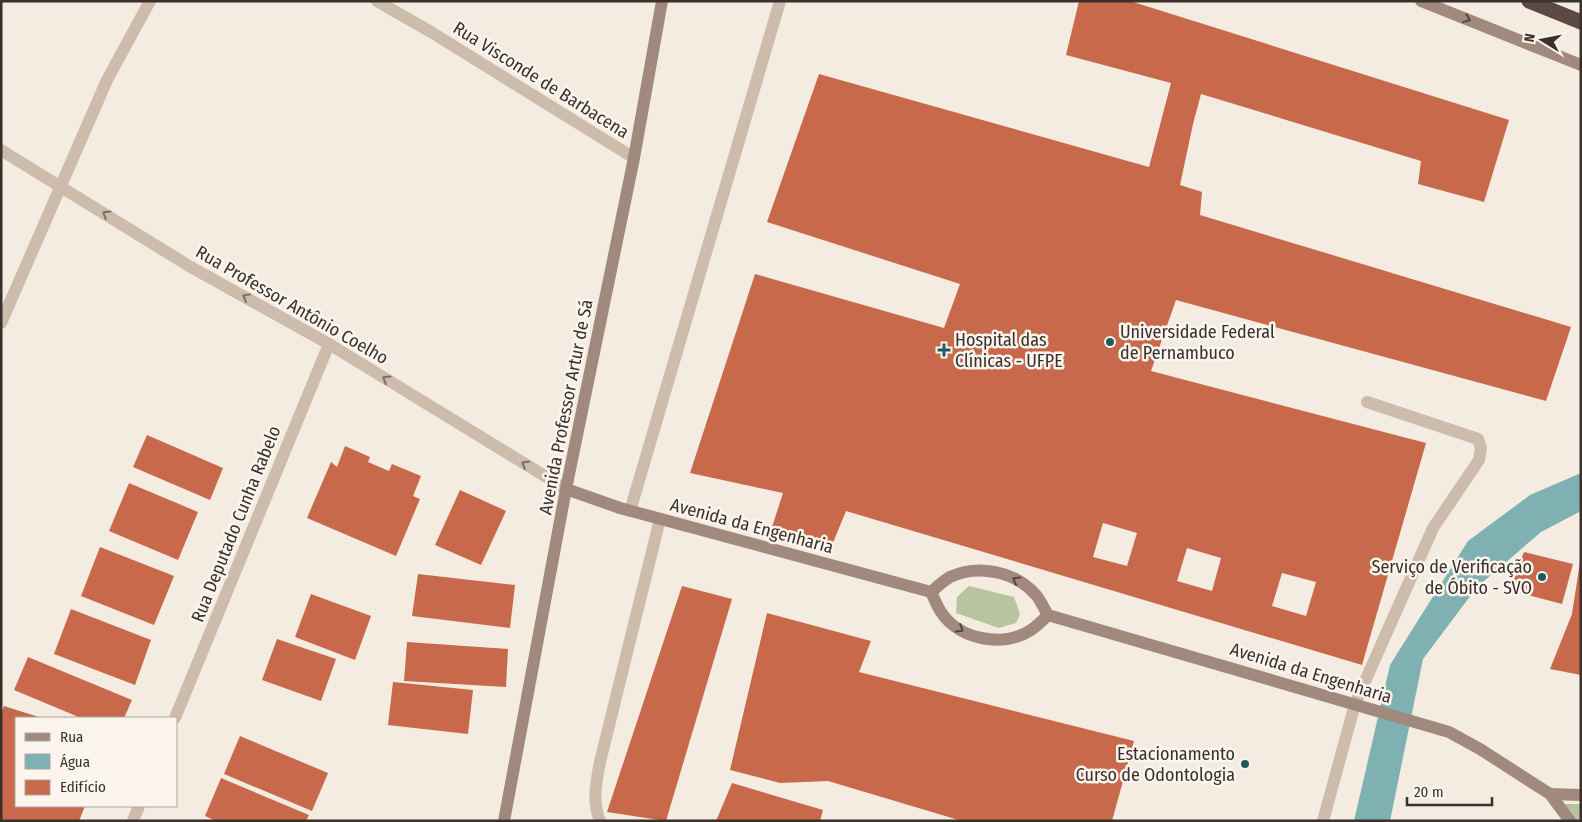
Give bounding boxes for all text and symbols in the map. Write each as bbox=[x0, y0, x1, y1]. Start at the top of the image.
one-way arrow bbox=[1462, 14, 1470, 24]
north arrow bbox=[1517, 15, 1567, 65]
street label: Rua Visconde de Barbacena bbox=[449, 17, 633, 143]
text: N bbox=[1521, 32, 1539, 43]
one-way arrow bbox=[103, 211, 112, 221]
street label: Rua Professor Antônio Coelho bbox=[192, 241, 392, 369]
one-way arrow bbox=[242, 293, 251, 303]
street label: Avenida Professor Artur de Sá bbox=[534, 297, 598, 516]
place label: Universidade Federal de Pernambuco bbox=[1120, 321, 1275, 364]
place label: Hospital das Clínicas - UFPE bbox=[955, 329, 1063, 372]
marker: Universidade Federal de Pernambuco bbox=[1104, 336, 1116, 348]
marker: Hospital das Clínicas - UFPE bbox=[937, 343, 951, 357]
one-way arrow bbox=[383, 376, 392, 385]
street label: Rua Deputado Cunha Rabelo bbox=[186, 423, 286, 625]
one-way arrow bbox=[521, 460, 530, 470]
street label: Avenida da Engenharia bbox=[668, 494, 836, 558]
place label: Serviço de Verificação de Óbito - SVO bbox=[1372, 556, 1532, 599]
marker: Serviço de Verificação de Óbito - SVO bbox=[1536, 571, 1548, 583]
one-way arrow bbox=[1013, 577, 1022, 587]
one-way arrow bbox=[955, 622, 964, 632]
street label: Avenida da Engenharia bbox=[1227, 638, 1395, 708]
legend bbox=[15, 717, 178, 807]
text: Rua bbox=[60, 728, 83, 746]
place label: Estacionamento Curso de Odontologia bbox=[1076, 743, 1235, 786]
text: Água bbox=[60, 753, 90, 771]
marker: Estacionamento Curso de Odontologia bbox=[1239, 758, 1251, 770]
scale bar bbox=[1407, 774, 1492, 806]
text: Edifício bbox=[60, 778, 106, 796]
text: 20 m bbox=[1414, 783, 1444, 801]

